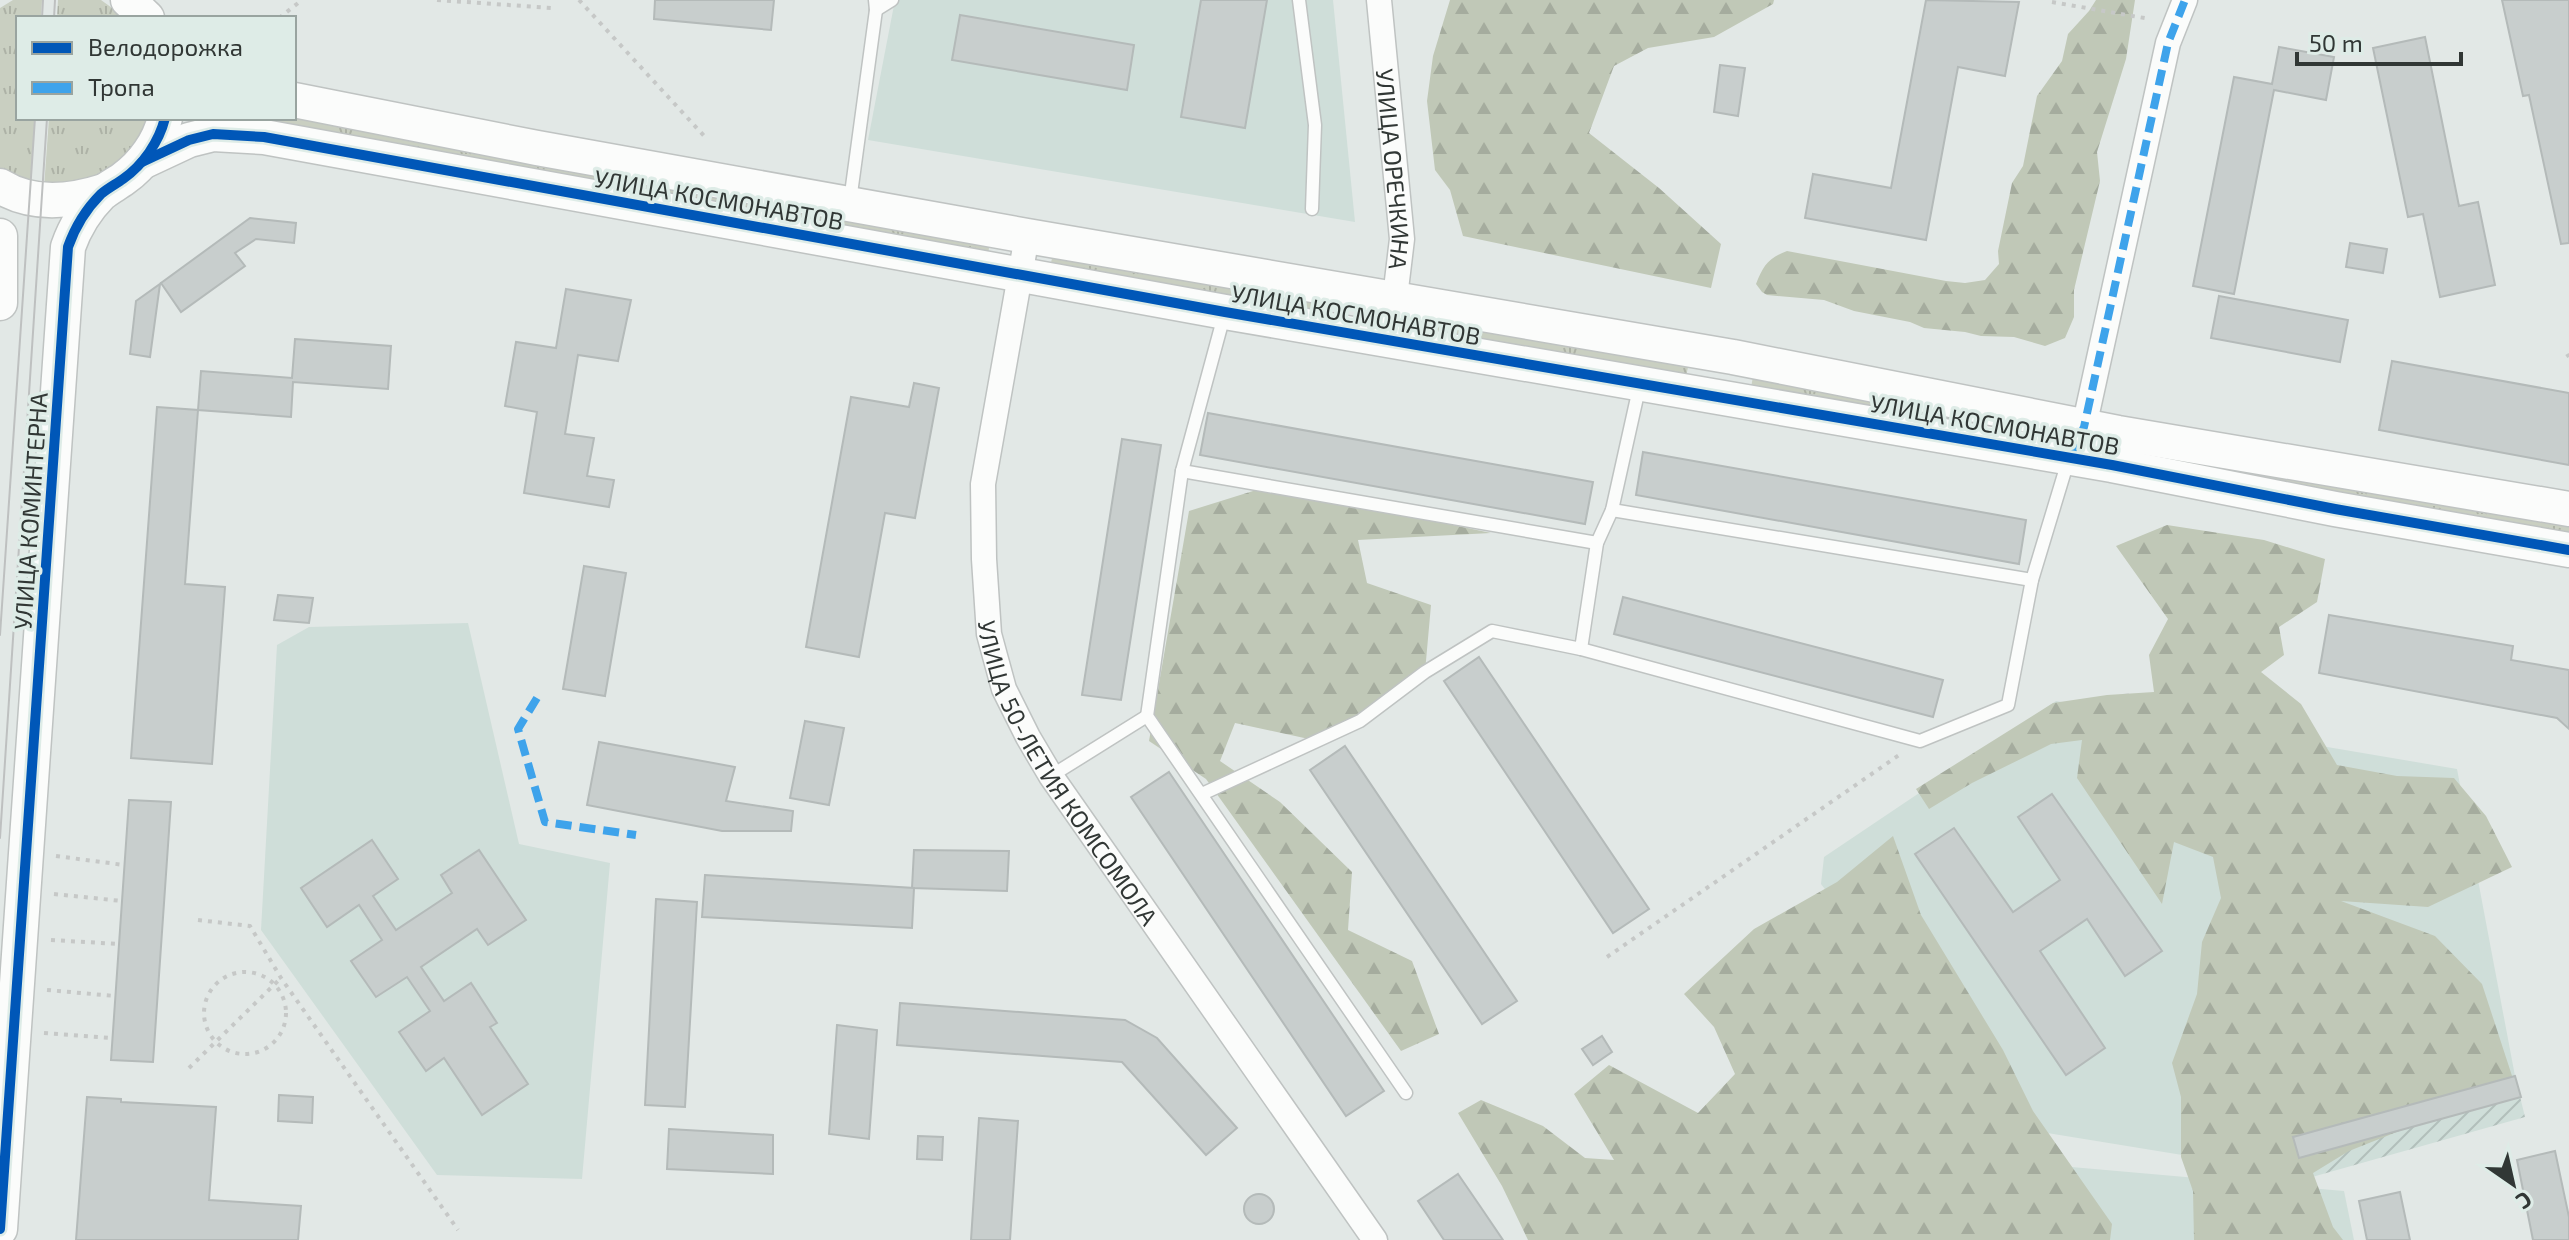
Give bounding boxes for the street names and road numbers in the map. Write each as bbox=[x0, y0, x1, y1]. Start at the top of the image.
street label: УЛИЦА ОРЕЧКИНА bbox=[1371, 67, 1416, 272]
street label: УЛИЦА КОСМОНАВТОВ bbox=[592, 163, 846, 235]
street label: УЛИЦА КОСМОНАВТОВ bbox=[1229, 278, 1483, 350]
street label: УЛИЦА КОСМОНАВТОВ bbox=[1868, 388, 2122, 460]
street label: УЛИЦА КОМИНТЕРНА bbox=[7, 391, 53, 631]
street label: УЛИЦА 50-ЛЕТИЯ КОМСОМОЛА bbox=[974, 619, 1165, 930]

